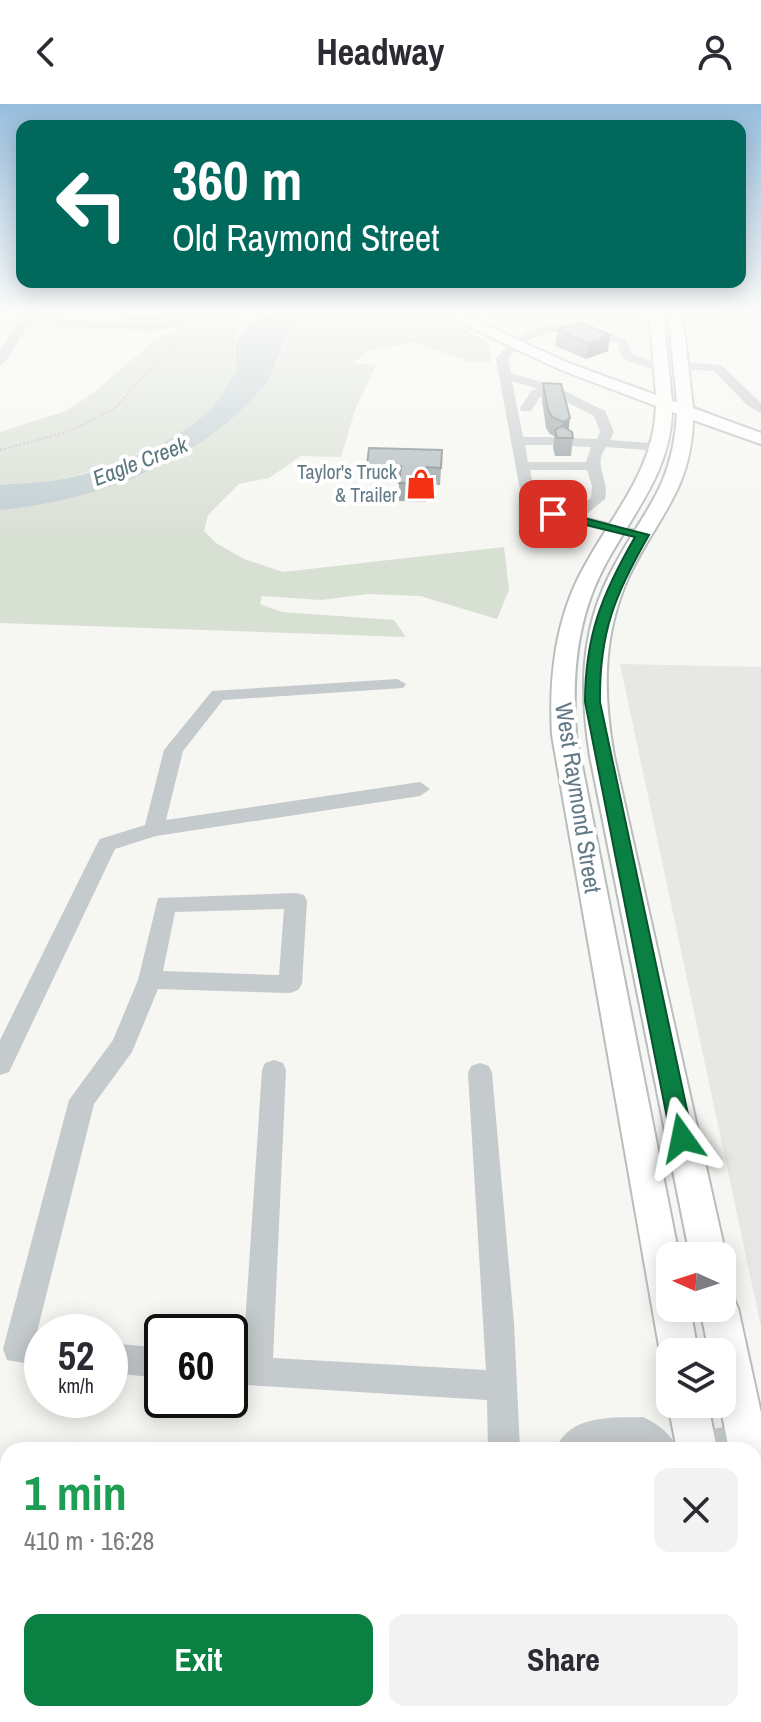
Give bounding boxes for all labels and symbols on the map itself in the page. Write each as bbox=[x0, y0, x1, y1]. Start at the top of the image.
water label: Eagle Creek bbox=[88, 429, 193, 493]
place label: Taylor's Truck & Trailer bbox=[297, 458, 398, 508]
shop icon: Taylor's Truck & Trailer bbox=[404, 467, 438, 501]
pin bbox=[519, 480, 587, 548]
street label: West Raymond Street bbox=[548, 700, 610, 896]
position arrow bbox=[640, 1096, 724, 1180]
north arrow bbox=[656, 1242, 736, 1322]
speed limit sign: 60 bbox=[144, 1314, 248, 1418]

